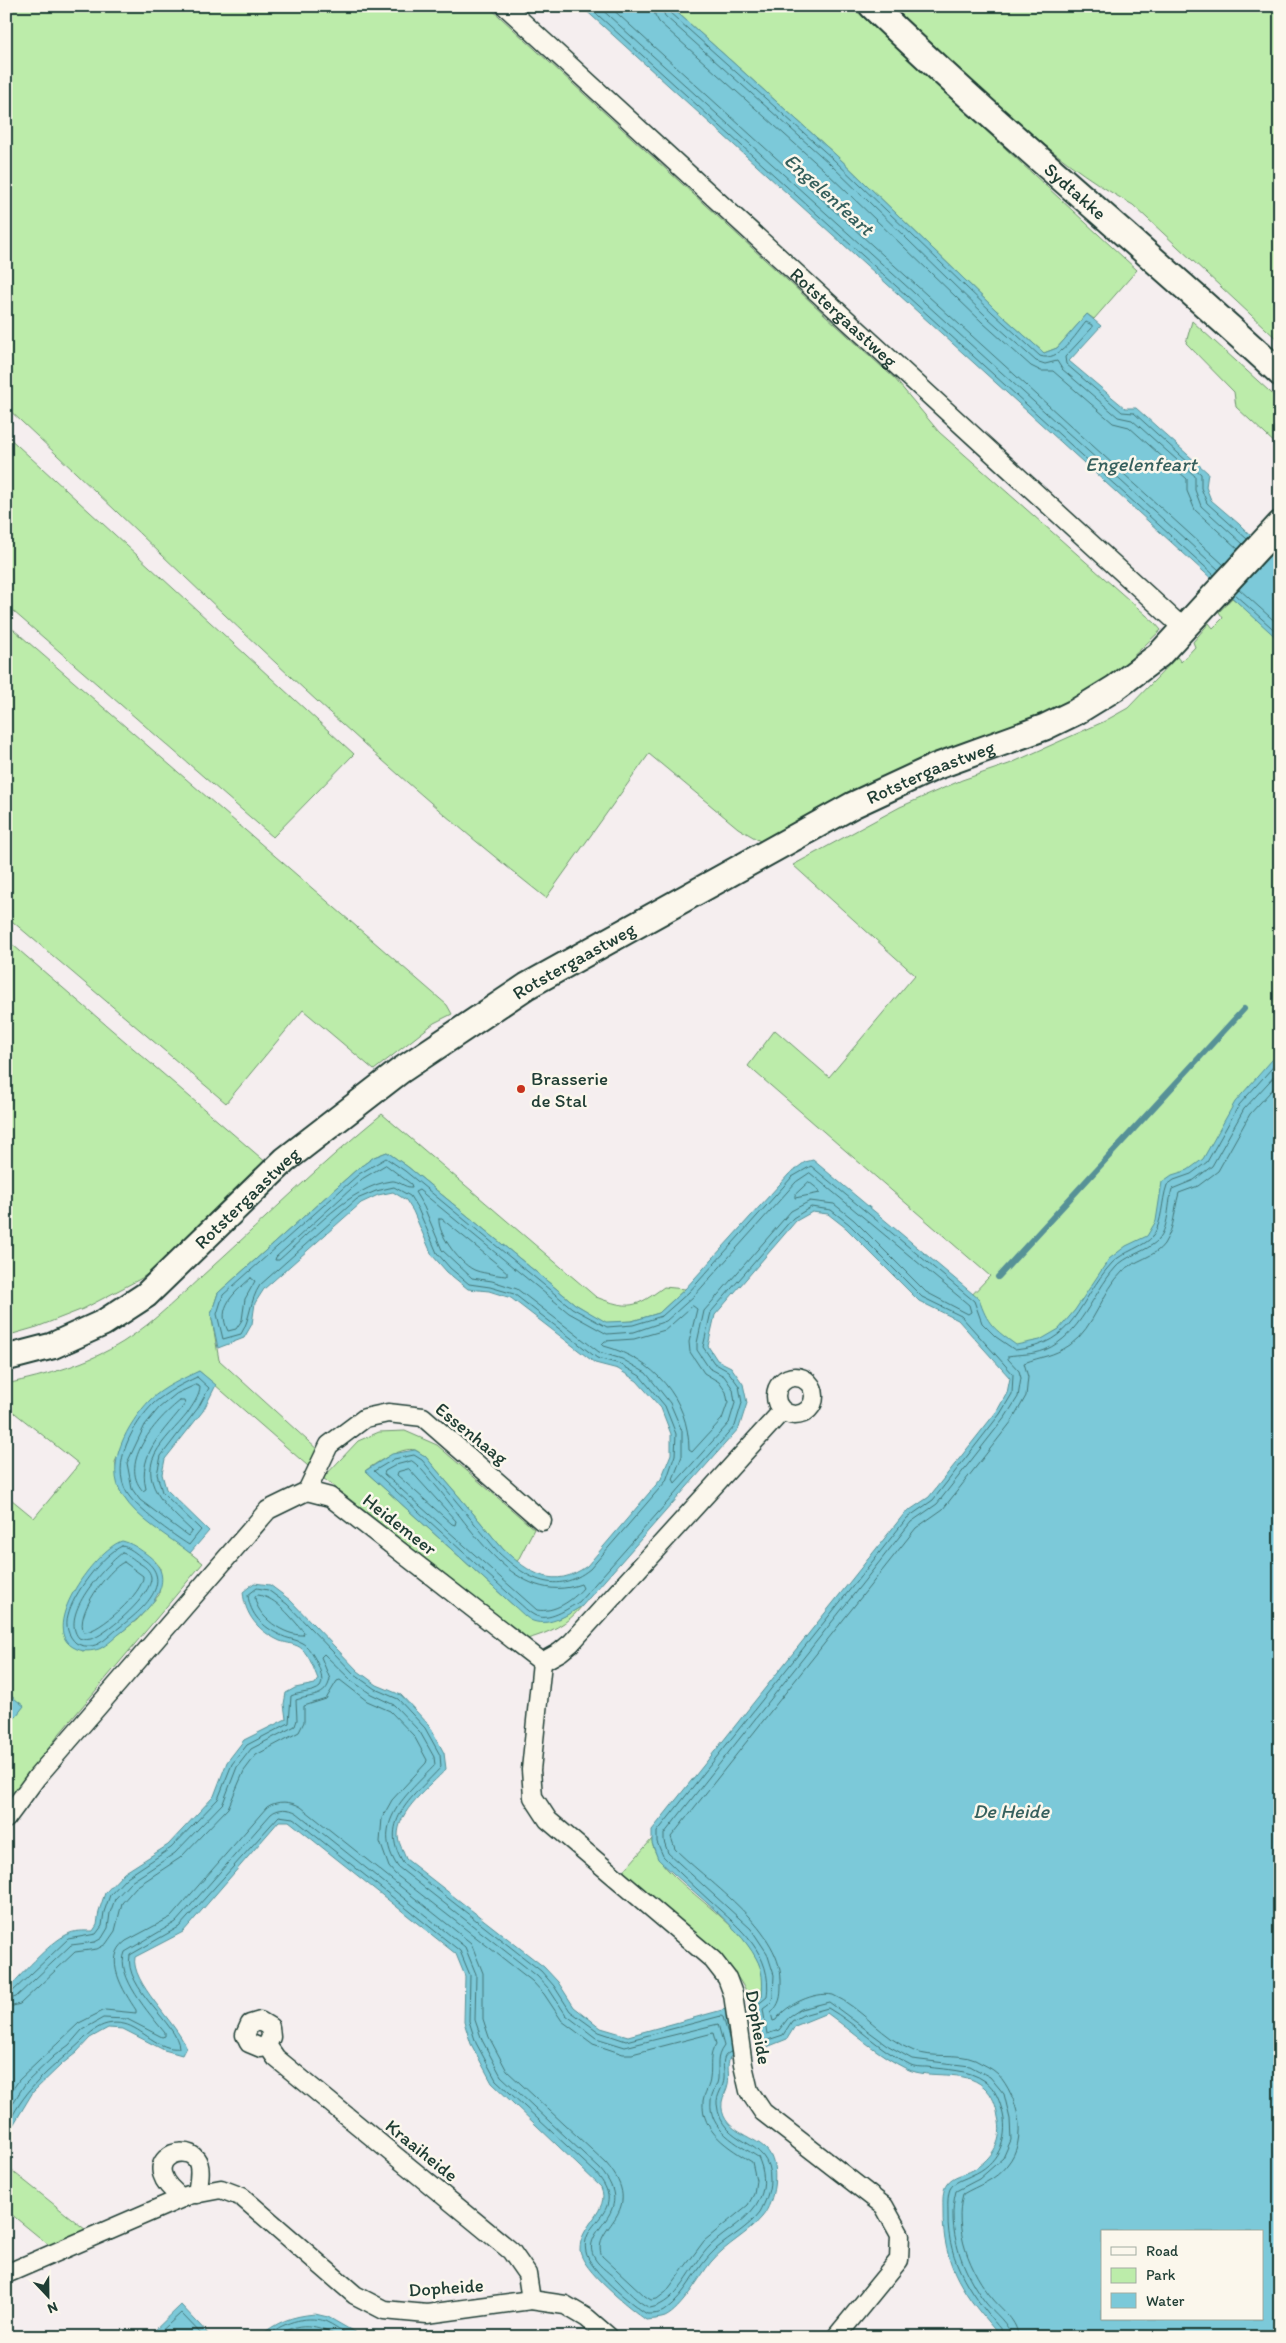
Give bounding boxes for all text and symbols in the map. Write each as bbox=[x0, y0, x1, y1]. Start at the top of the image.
water label: Engelenfeart bbox=[780, 148, 880, 241]
street label: Sydtakke bbox=[1039, 158, 1111, 225]
street label: Rotstergaastweg bbox=[785, 262, 902, 372]
water label: Engelenfeart bbox=[1085, 452, 1198, 476]
street label: Rotstergaastweg bbox=[863, 735, 998, 809]
street label: Rotstergaastweg bbox=[508, 917, 640, 1005]
place label: Brasserie de Stal bbox=[531, 1067, 608, 1112]
marker: Brasserie de Stal bbox=[515, 1083, 527, 1095]
street label: Rotstergaastweg bbox=[190, 1142, 304, 1254]
street label: Essenhaag bbox=[431, 1397, 513, 1470]
street label: Heidemeer bbox=[358, 1488, 442, 1561]
water label: De Heide bbox=[973, 1799, 1051, 1823]
street label: Dopheide bbox=[741, 1988, 776, 2066]
street label: Kraaiheide bbox=[381, 2114, 463, 2187]
legend bbox=[1101, 2230, 1264, 2320]
text: Road bbox=[1146, 2242, 1179, 2260]
text: Park bbox=[1146, 2266, 1176, 2284]
north arrow bbox=[22, 2270, 72, 2320]
street label: Dopheide bbox=[408, 2273, 484, 2302]
text: Water bbox=[1146, 2292, 1185, 2310]
text: N bbox=[45, 2298, 60, 2317]

